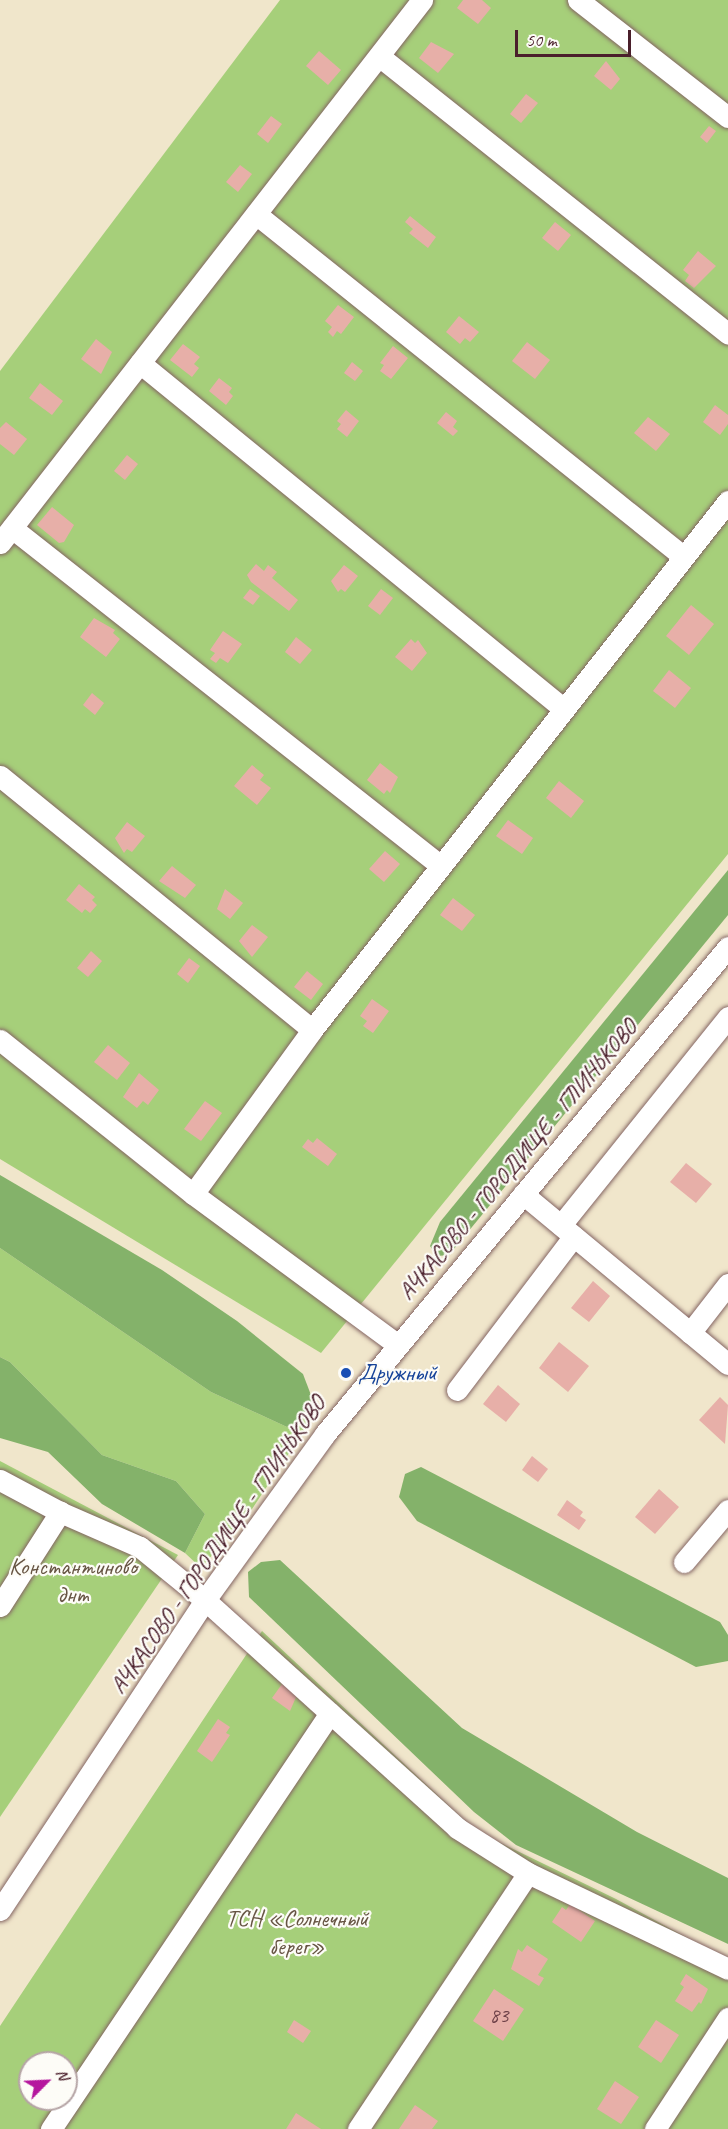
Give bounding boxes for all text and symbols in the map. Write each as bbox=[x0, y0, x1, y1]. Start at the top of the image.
scale bar bbox=[518, 18, 634, 56]
text: 50 m bbox=[526, 29, 557, 51]
street label: АЧКАСОВО - ГОРОДИЩЕ - ГЛИНЬКОВО bbox=[392, 1014, 644, 1306]
place label: Дружный bbox=[358, 1359, 437, 1387]
marker: Дружный bbox=[339, 1366, 353, 1380]
street label: АЧКАСОВО - ГОРОДИЩЕ - ГЛИНЬКОВО bbox=[104, 1391, 332, 1699]
park label: Константиново днт bbox=[9, 1553, 137, 1609]
park label: ТСН «Солнечный берег» bbox=[226, 1905, 368, 1961]
house number: 83 bbox=[490, 2002, 508, 2028]
north arrow bbox=[18, 2051, 78, 2111]
text: N bbox=[51, 2066, 74, 2083]

